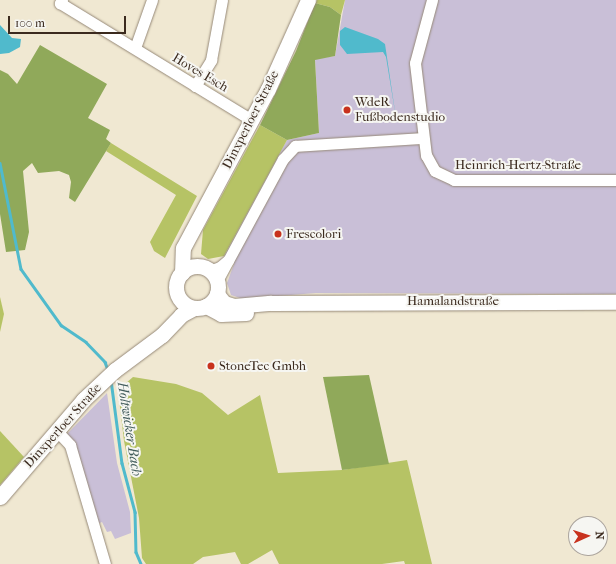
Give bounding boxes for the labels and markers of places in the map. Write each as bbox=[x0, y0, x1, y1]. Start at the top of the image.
place label: WdeR Fußbodenstudio bbox=[355, 95, 445, 126]
marker: WdeR Fußbodenstudio bbox=[342, 105, 352, 115]
place label: Frescolori bbox=[286, 226, 341, 242]
marker: Frescolori bbox=[273, 229, 283, 239]
place label: StoneTec Gmbh bbox=[219, 358, 306, 374]
marker: StoneTec Gmbh bbox=[206, 361, 216, 371]

